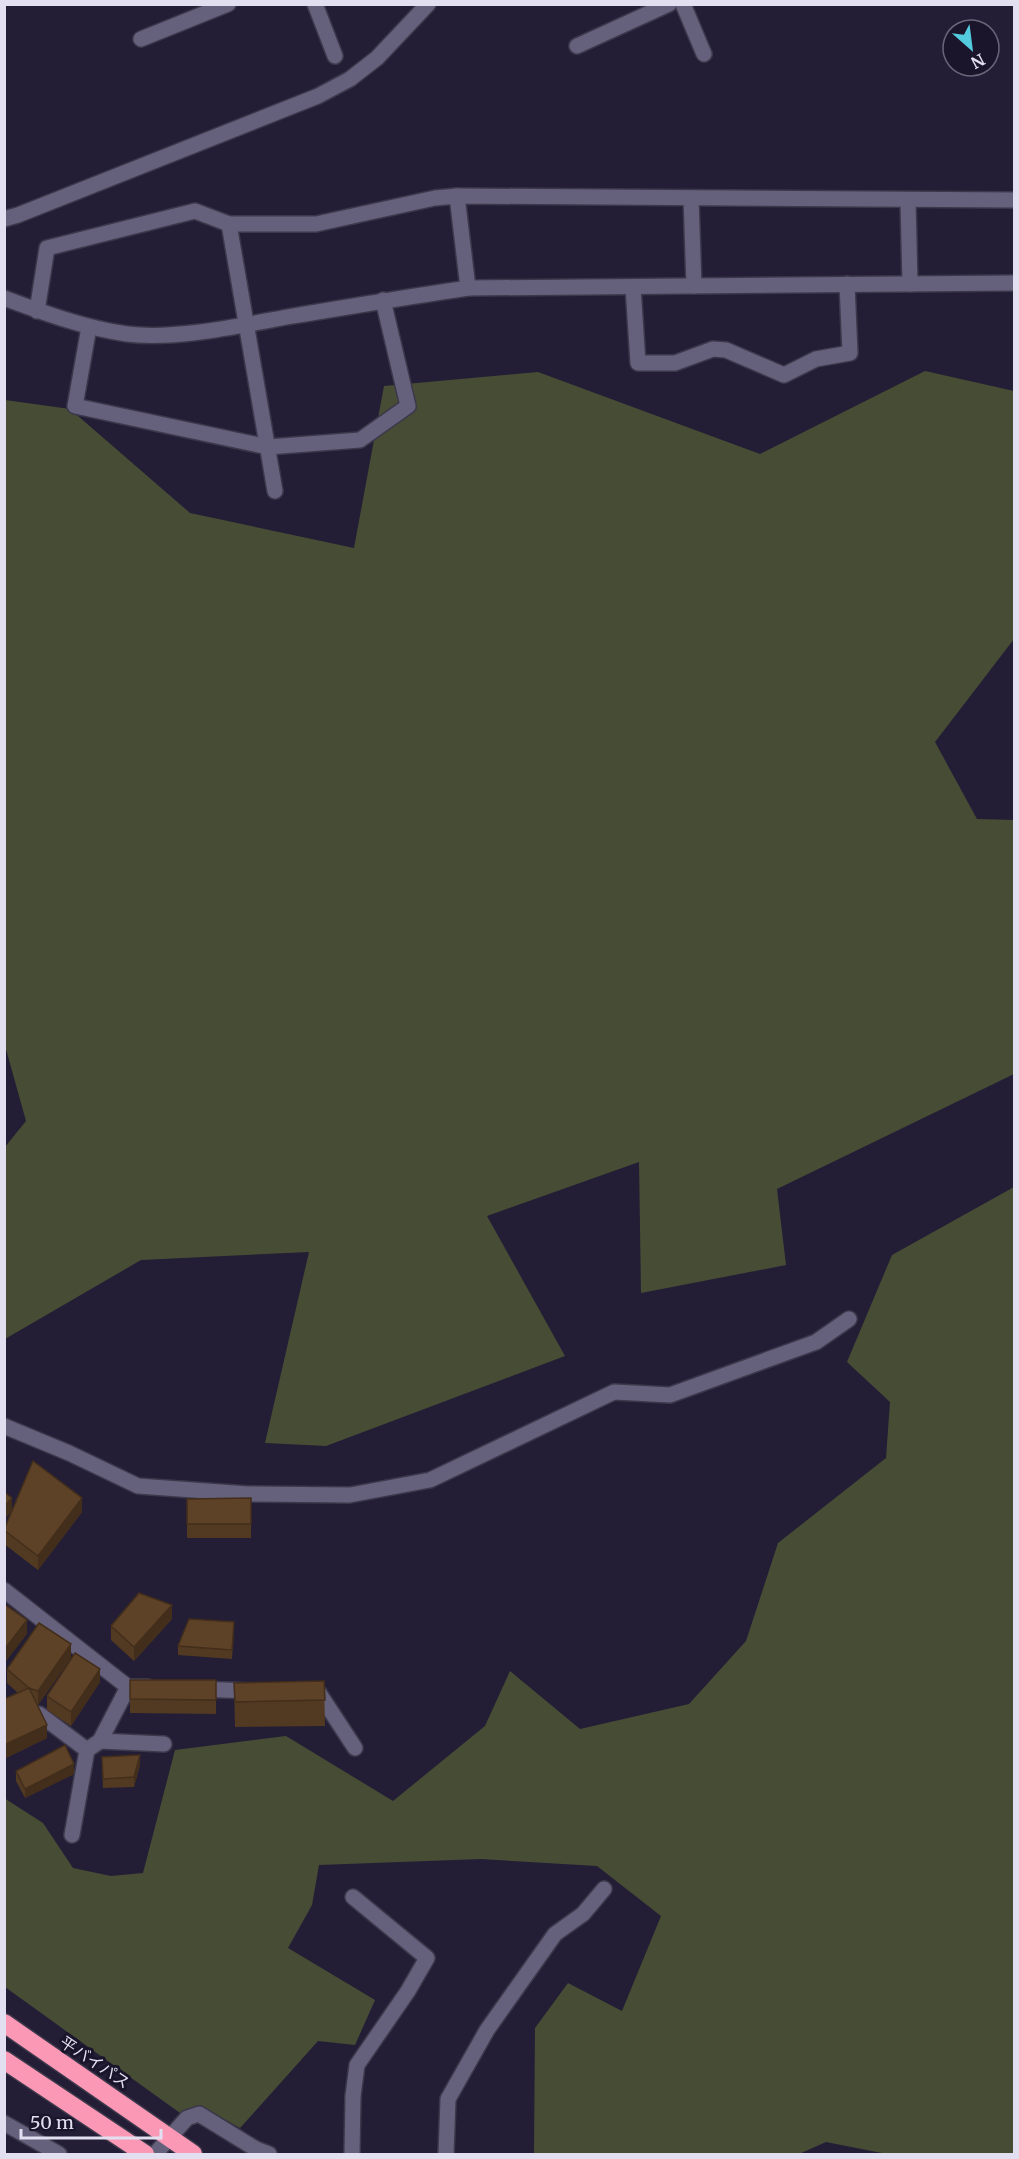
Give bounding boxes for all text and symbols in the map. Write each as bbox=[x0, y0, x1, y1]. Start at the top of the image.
north arrow bbox=[941, 18, 1001, 78]
text: N bbox=[967, 49, 988, 73]
street label: 平バイパス bbox=[56, 2031, 134, 2093]
scale bar bbox=[21, 2102, 160, 2140]
text: 50 m bbox=[30, 2111, 74, 2134]

